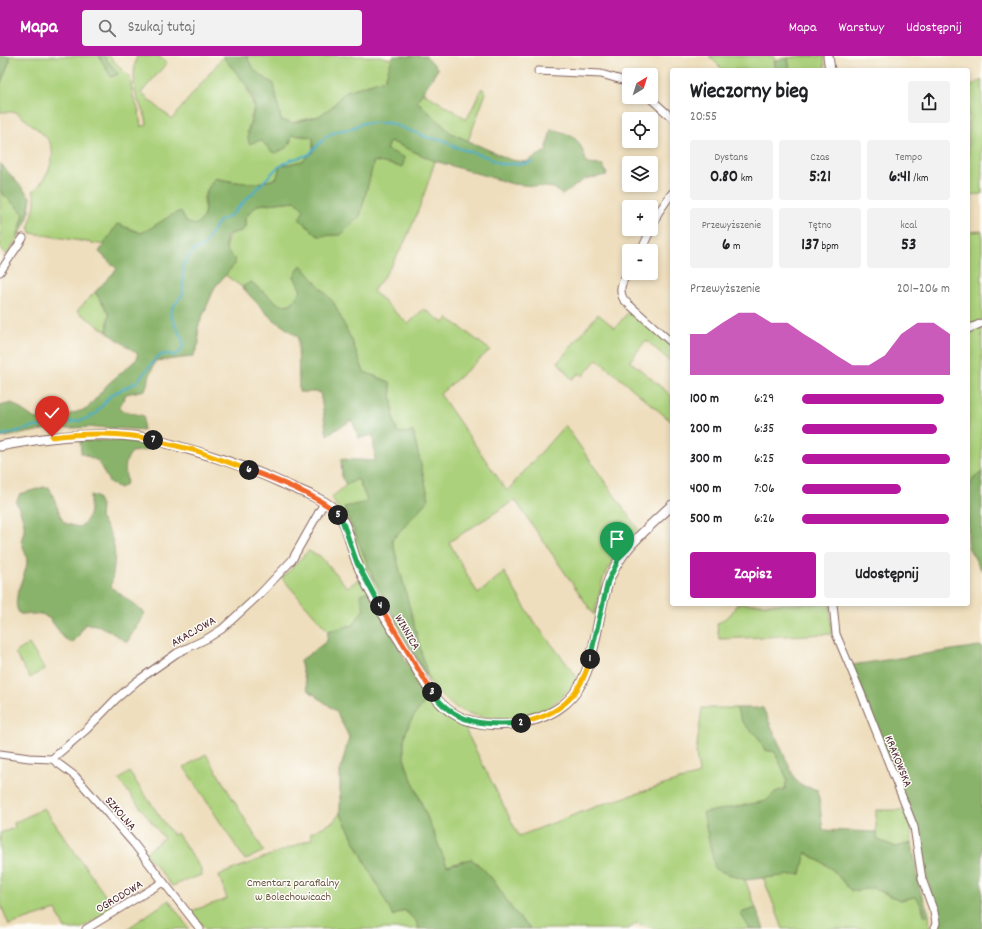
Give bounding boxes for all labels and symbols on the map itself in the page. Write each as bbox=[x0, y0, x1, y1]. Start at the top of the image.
north arrow bbox=[622, 68, 658, 104]
pin bbox=[35, 396, 69, 437]
pin: 7 bbox=[143, 430, 163, 450]
pin: 6 bbox=[239, 460, 259, 480]
pin: 5 bbox=[328, 505, 348, 525]
pin bbox=[600, 522, 634, 563]
pin: 4 bbox=[370, 596, 390, 616]
street label: AKACJOWA bbox=[168, 612, 220, 652]
street label: WINNICA bbox=[390, 612, 424, 654]
pin: 1 bbox=[580, 649, 600, 669]
pin: 3 bbox=[422, 682, 442, 702]
pin: 2 bbox=[511, 713, 531, 733]
street label: KRAKOWSKA bbox=[879, 733, 916, 790]
street label: SZKOLNA bbox=[100, 793, 140, 835]
park label: Cmentarz parafialny w Bolechowicach bbox=[247, 875, 340, 906]
street label: OGRODOWA bbox=[93, 876, 147, 918]

